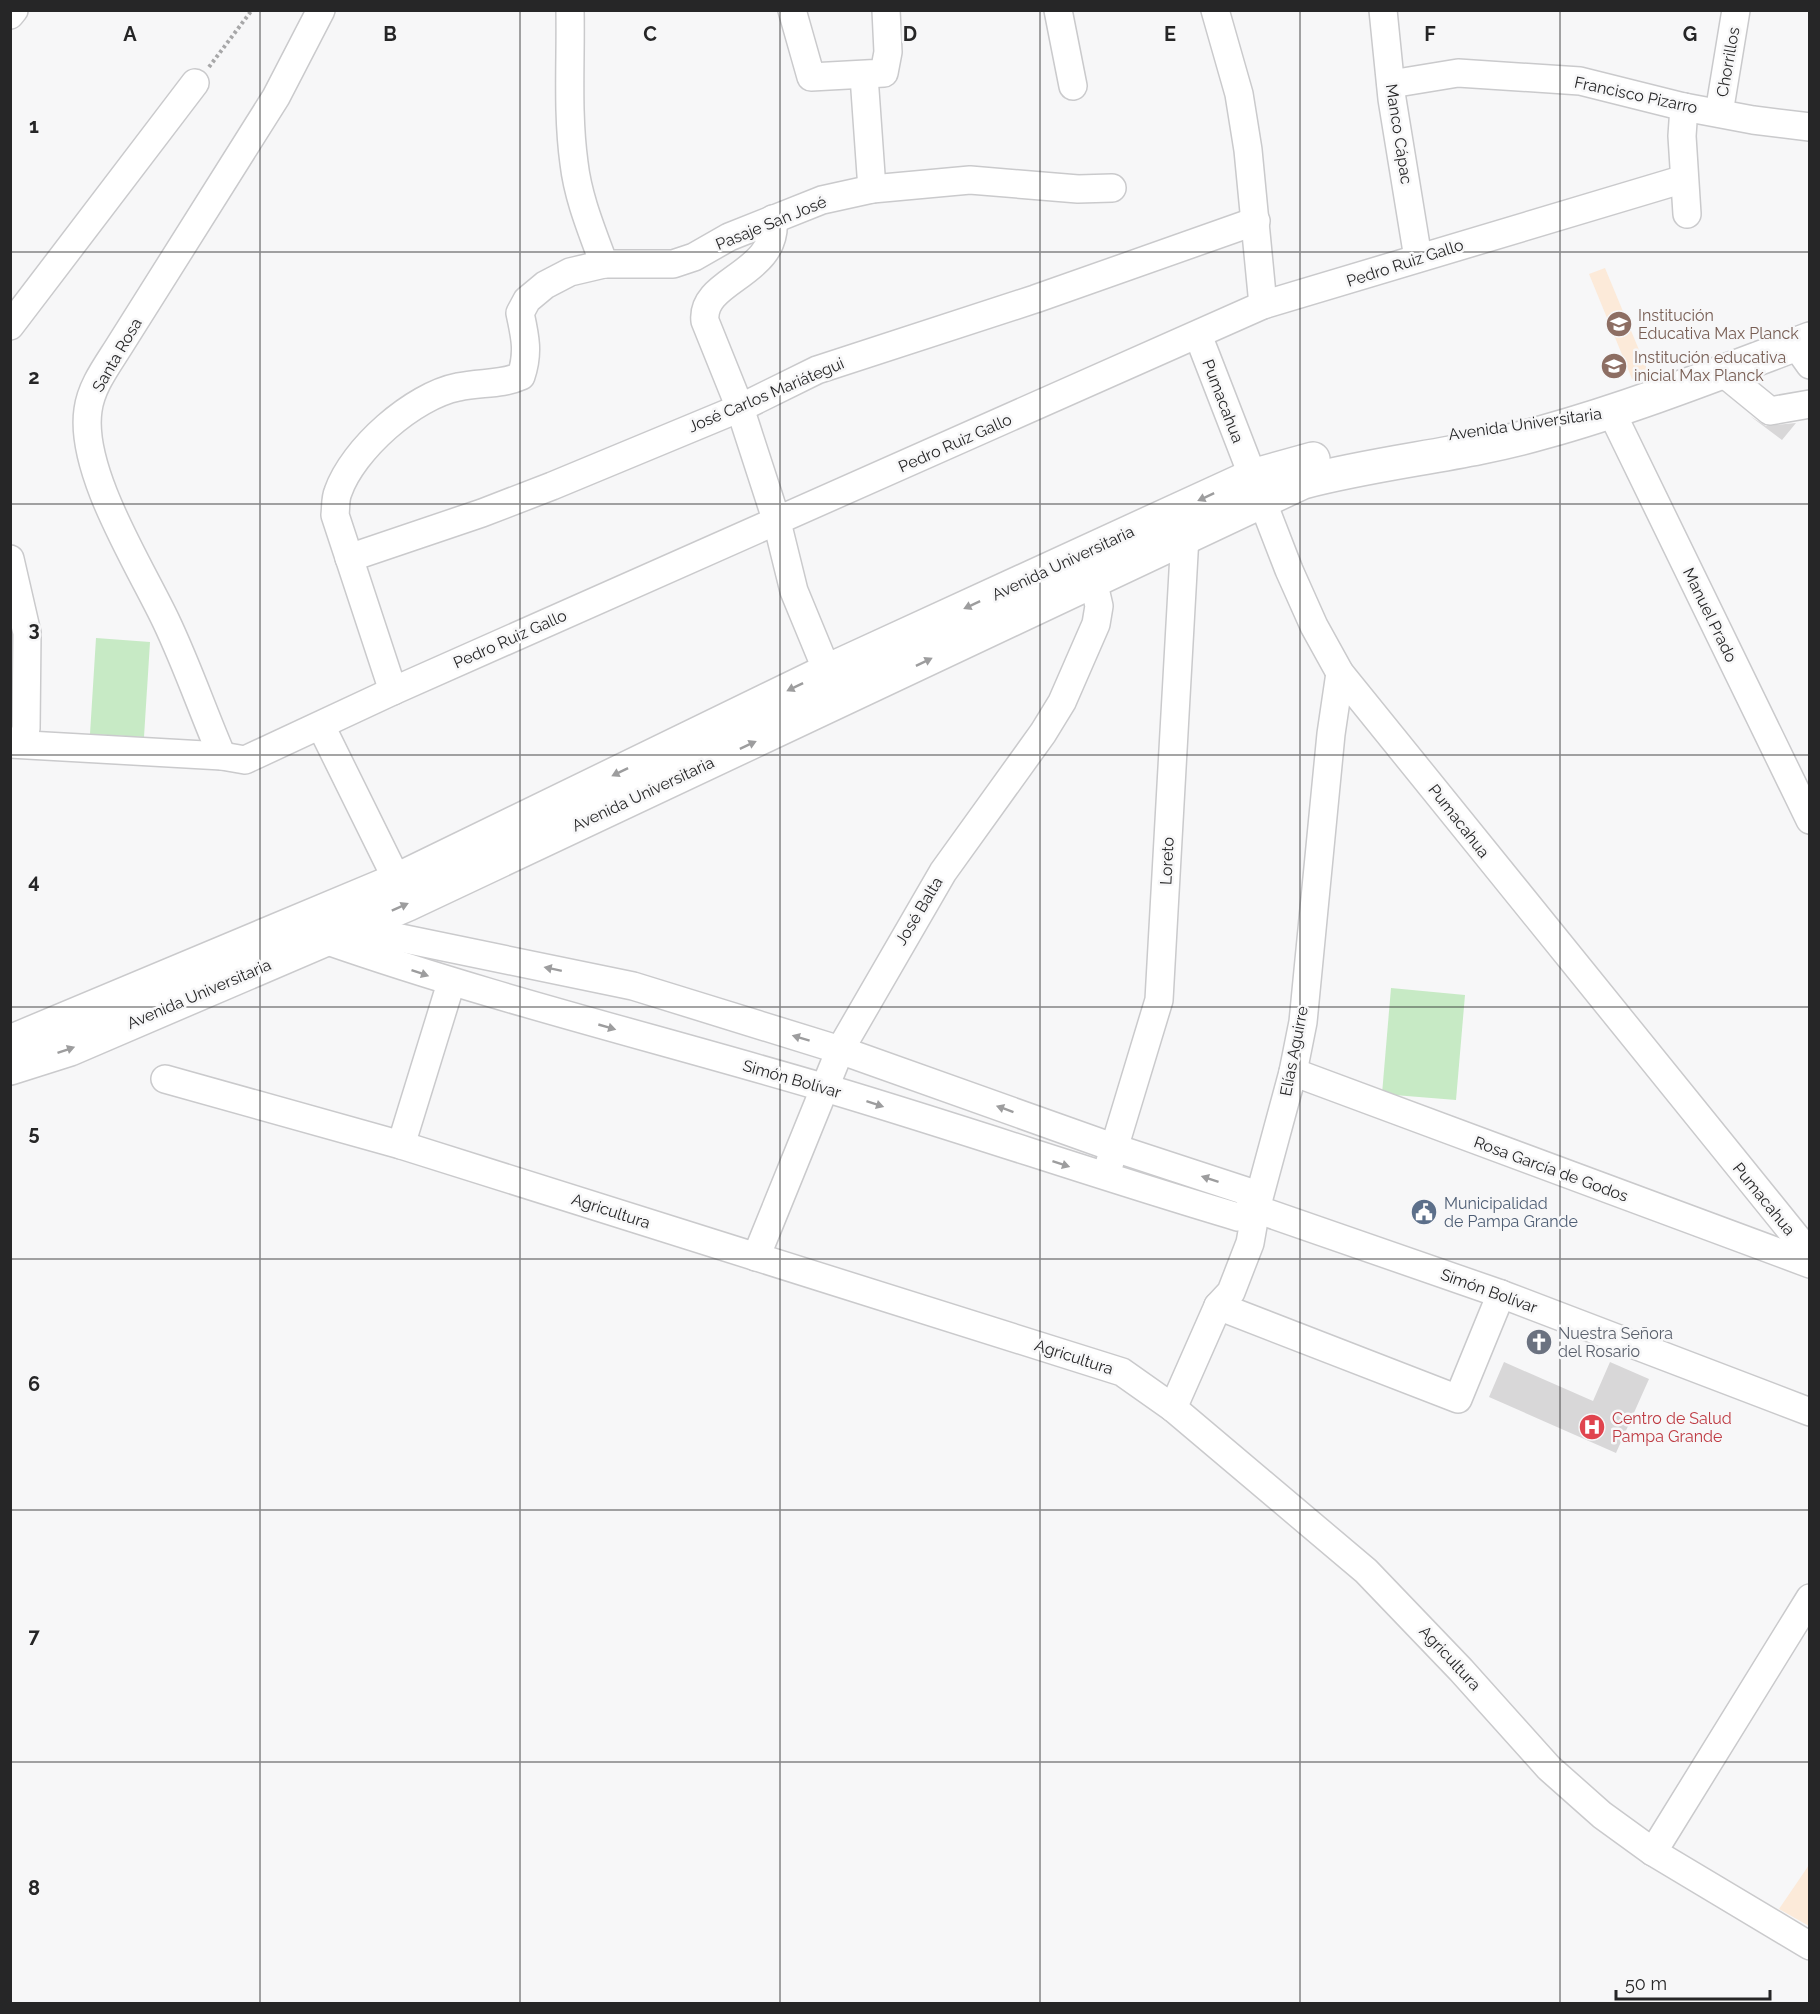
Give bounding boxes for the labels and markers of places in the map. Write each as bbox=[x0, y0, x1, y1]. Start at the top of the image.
place label: Institución Educativa Max Planck bbox=[1638, 306, 1799, 343]
school or university icon: Institución Educativa Max Planck bbox=[1604, 309, 1634, 339]
place label: Institución educativa inicial Max Planck bbox=[1634, 348, 1786, 385]
school or university icon: Institución educativa inicial Max Planck bbox=[1599, 351, 1629, 381]
place label: Municipalidad de Pampa Grande bbox=[1444, 1194, 1578, 1231]
public building icon: Municipalidad de Pampa Grande bbox=[1409, 1197, 1439, 1227]
place label: Nuestra Señora del Rosario bbox=[1558, 1324, 1673, 1361]
church icon: Nuestra Señora del Rosario bbox=[1524, 1327, 1554, 1357]
place label: Centro de Salud Pampa Grande bbox=[1612, 1409, 1732, 1446]
hospital icon: Centro de Salud Pampa Grande bbox=[1577, 1412, 1607, 1442]

